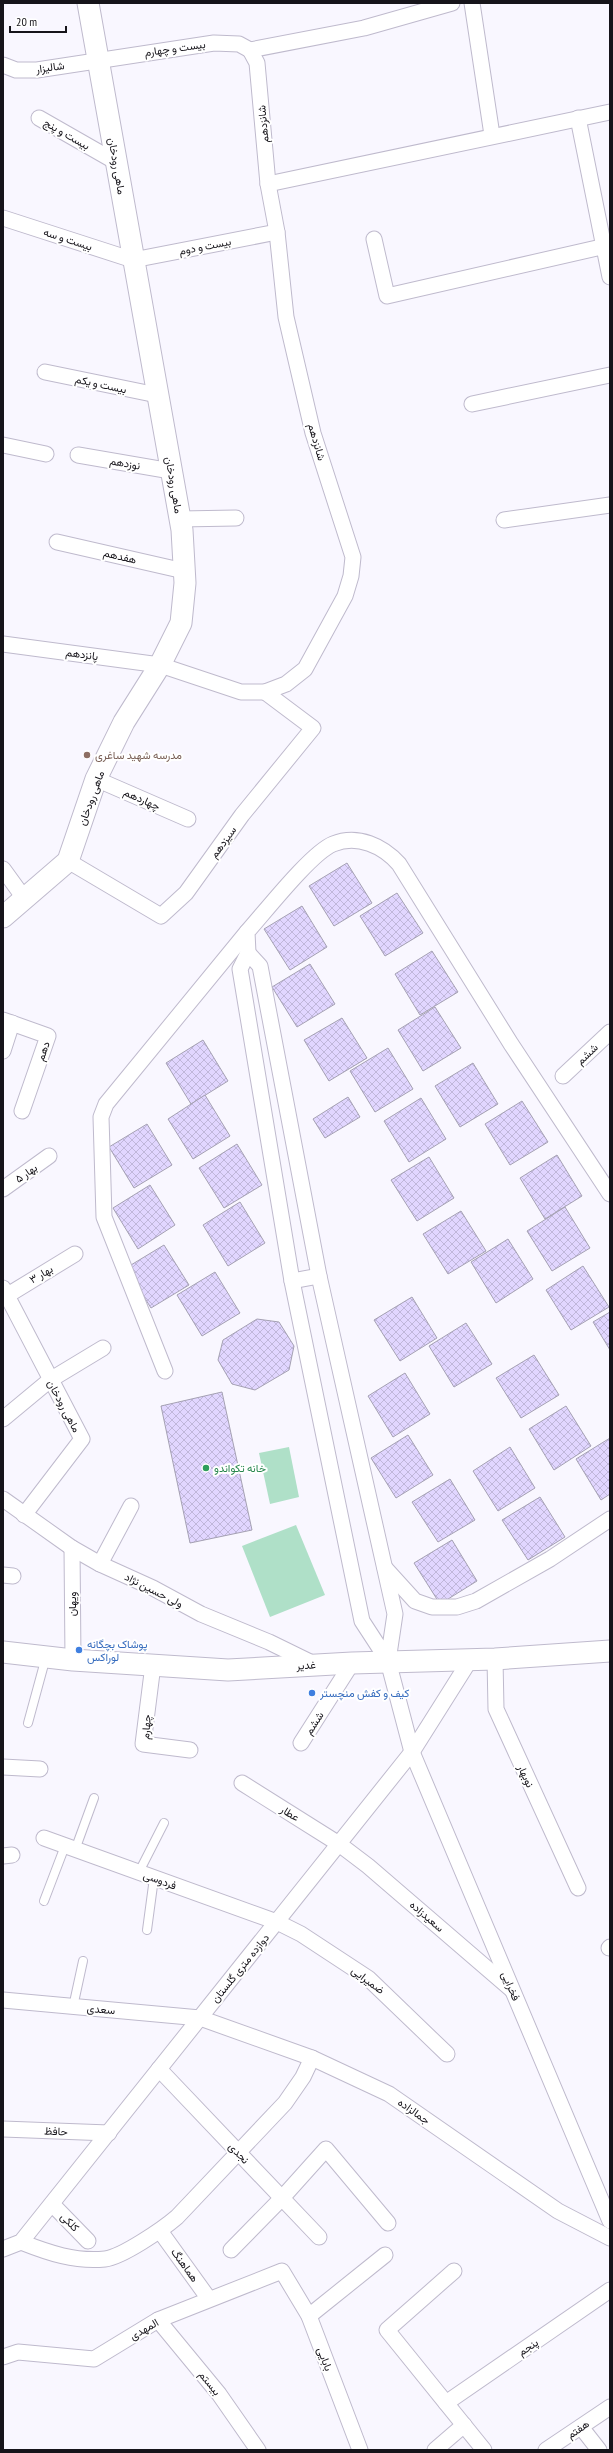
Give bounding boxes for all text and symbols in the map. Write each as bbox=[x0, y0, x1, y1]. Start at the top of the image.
scale bar bbox=[10, 8, 66, 34]
text: 20 m bbox=[16, 14, 37, 29]
street label: بیست و چهارم bbox=[144, 37, 207, 60]
street label: شالیزار bbox=[34, 58, 66, 76]
street label: شانزدهم bbox=[254, 104, 273, 144]
street label: بیست و پنج bbox=[41, 115, 93, 154]
street label: ماهی رودخان bbox=[105, 137, 129, 196]
street label: بیست و سه bbox=[42, 225, 94, 253]
street label: بیست و دوم bbox=[178, 234, 233, 259]
street label: بیست و یکم bbox=[74, 372, 128, 397]
street label: شانزدهم bbox=[304, 422, 329, 463]
street label: نوزدهم bbox=[108, 453, 141, 474]
street label: ماهی رودخان bbox=[162, 456, 186, 515]
street label: هفدهم bbox=[102, 545, 138, 568]
street label: پانزدهم bbox=[65, 645, 99, 664]
place label: مدرسه شهید ساغری bbox=[95, 748, 182, 762]
marker: مدرسه شهید ساغری bbox=[82, 750, 92, 760]
street label: ماهی رودخان bbox=[75, 769, 107, 827]
street label: چهاردهم bbox=[121, 785, 162, 814]
street label: سیزدهم bbox=[207, 823, 240, 861]
street label: دهم bbox=[33, 1039, 54, 1063]
street label: ششم bbox=[573, 1040, 602, 1068]
street label: بهار ۵ bbox=[12, 1160, 40, 1186]
street label: بهار ۳ bbox=[27, 1262, 55, 1286]
street label: ماهی رودخان bbox=[44, 1377, 84, 1435]
place label: خانه تکواندو bbox=[214, 1461, 266, 1475]
marker: خانه تکواندو bbox=[201, 1463, 211, 1473]
street label: ولی حسین نژاد bbox=[122, 1569, 186, 1611]
street label: ویهان bbox=[65, 1592, 79, 1616]
place label: پوشاک بچگانه لوراکس bbox=[87, 1637, 148, 1664]
marker: پوشاک بچگانه لوراکس bbox=[74, 1645, 84, 1655]
street label: غدیر bbox=[295, 1657, 316, 1673]
place label: کیف و کفش منچستر bbox=[319, 1686, 410, 1701]
marker: کیف و کفش منچستر bbox=[307, 1688, 317, 1698]
street label: ششم bbox=[301, 1708, 328, 1738]
street label: چهارم bbox=[138, 1714, 155, 1740]
street label: نوبهار bbox=[514, 1762, 537, 1790]
street label: عطار bbox=[277, 1801, 302, 1824]
street label: فردوسی bbox=[141, 1868, 179, 1892]
street label: سعیدزاده bbox=[407, 1897, 447, 1935]
street label: دوازده متری گلستان bbox=[208, 1931, 272, 2005]
street label: ضمیرایی bbox=[349, 1963, 387, 1997]
street label: فخرایی bbox=[499, 1969, 523, 2003]
street label: سعدی bbox=[86, 2001, 116, 2017]
street label: جمالزاده bbox=[395, 2095, 433, 2127]
street label: حافظ bbox=[44, 2124, 68, 2138]
street label: نجدی bbox=[226, 2139, 252, 2167]
street label: کلکی bbox=[58, 2210, 82, 2235]
street label: هماهنگ bbox=[168, 2245, 202, 2285]
street label: المهدی bbox=[127, 2315, 161, 2343]
street label: پنجم bbox=[515, 2335, 541, 2360]
street label: بابایی bbox=[314, 2345, 336, 2373]
street label: بیستم bbox=[195, 2368, 224, 2399]
street label: هفتم bbox=[564, 2416, 593, 2442]

